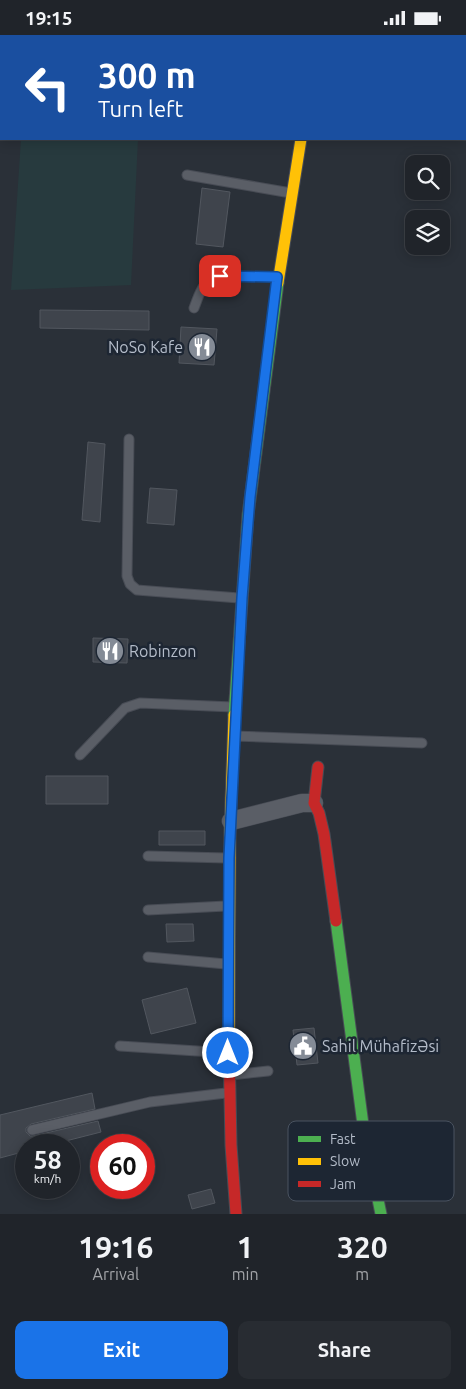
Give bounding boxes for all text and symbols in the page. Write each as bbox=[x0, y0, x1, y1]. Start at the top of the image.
text: 19:15 bbox=[25, 7, 73, 29]
icon: left bbox=[15, 55, 80, 120]
text: 300 m bbox=[98, 55, 196, 95]
text: Turn left bbox=[98, 96, 183, 121]
map controls bbox=[405, 155, 450, 255]
button: search bbox=[405, 155, 450, 200]
button: layers bbox=[405, 210, 450, 255]
pin bbox=[199, 255, 241, 297]
icon: arrive bbox=[206, 262, 234, 290]
restaurant icon: NoSo Kafe bbox=[187, 332, 217, 362]
place label: NoSo Kafe bbox=[108, 338, 183, 356]
restaurant icon: Robinzon bbox=[95, 636, 125, 666]
place label: Robinzon bbox=[129, 642, 196, 660]
position arrow bbox=[201, 1026, 253, 1078]
public building icon: Sahil Mühafizəsi bbox=[288, 1031, 318, 1061]
place label: Sahil Mühafizəsi bbox=[322, 1037, 439, 1055]
legend bbox=[288, 1121, 454, 1201]
text: Fast bbox=[330, 1131, 356, 1147]
speed limit sign: 60 bbox=[90, 1134, 155, 1199]
text: 58 bbox=[33, 1146, 62, 1174]
text: Slow bbox=[330, 1153, 360, 1169]
text: km/h bbox=[34, 1172, 61, 1185]
text: Jam bbox=[330, 1176, 356, 1192]
text: 19:16 bbox=[78, 1230, 153, 1264]
text: 1 bbox=[237, 1230, 254, 1264]
text: 320 bbox=[337, 1230, 388, 1264]
text: Arrival bbox=[93, 1265, 139, 1283]
text: min bbox=[232, 1265, 259, 1283]
text: m bbox=[355, 1265, 369, 1283]
button: Exit bbox=[15, 1321, 228, 1379]
button: Share bbox=[238, 1321, 451, 1379]

